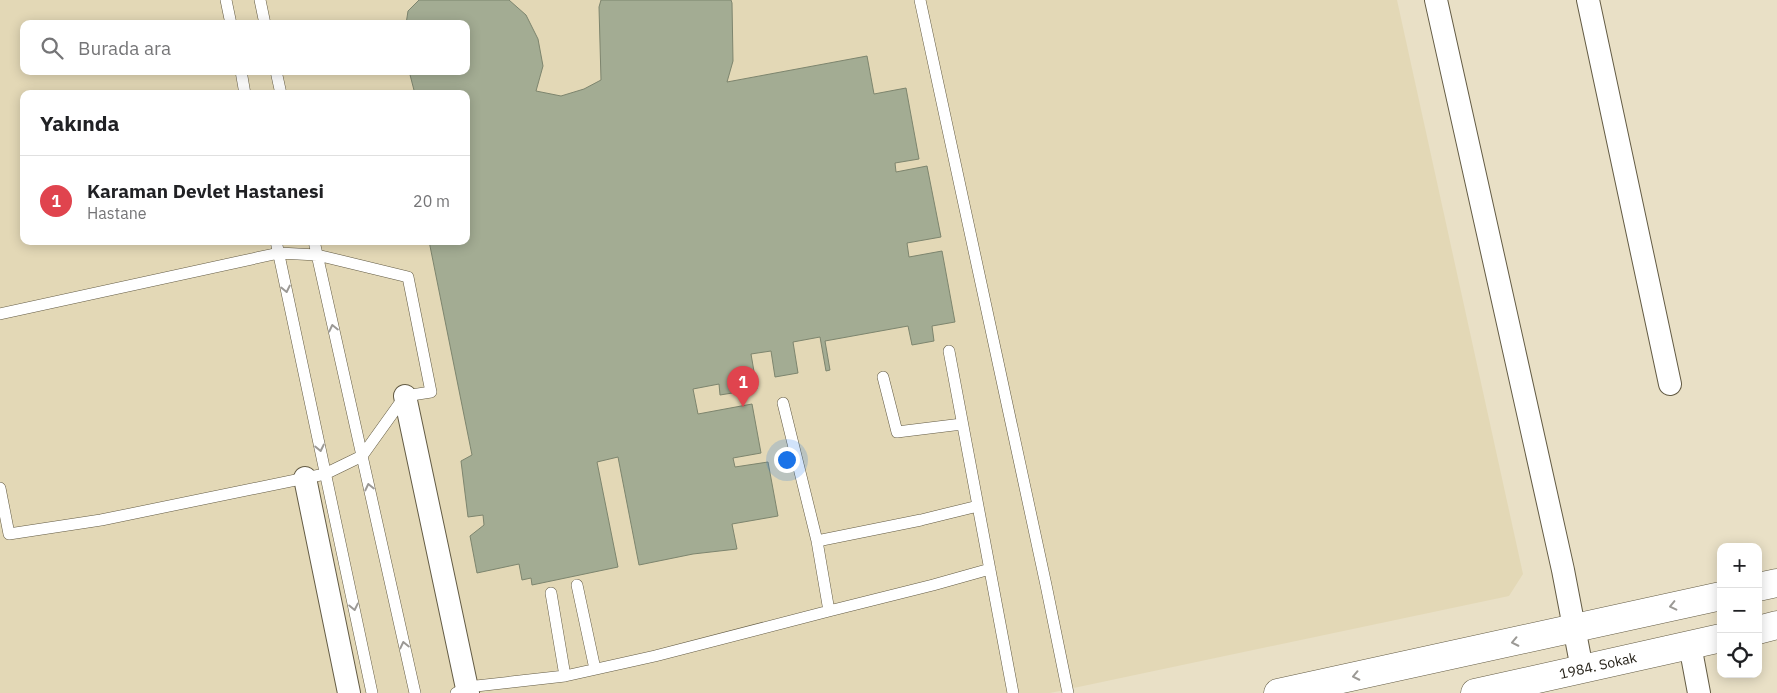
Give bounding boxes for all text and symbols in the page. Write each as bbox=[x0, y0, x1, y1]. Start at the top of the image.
search box bbox=[20, 20, 470, 75]
icon: search bbox=[38, 34, 66, 62]
text: Burada ara bbox=[78, 36, 171, 60]
text: Yakında bbox=[40, 109, 120, 137]
text: Karaman Devlet Hastanesi bbox=[87, 179, 324, 203]
text: 1 bbox=[51, 191, 61, 211]
text: 20 m bbox=[413, 191, 450, 211]
text: Hastane bbox=[87, 203, 147, 223]
one-way arrow bbox=[280, 285, 291, 293]
one-way arrow bbox=[328, 324, 339, 333]
pin: 1 bbox=[727, 366, 759, 407]
one-way arrow bbox=[314, 444, 324, 452]
your location bbox=[774, 447, 800, 473]
one-way arrow bbox=[364, 482, 375, 491]
map controls bbox=[1717, 543, 1762, 678]
button: + bbox=[1717, 543, 1762, 588]
button: − bbox=[1717, 588, 1762, 633]
one-way arrow bbox=[1669, 601, 1678, 611]
one-way arrow bbox=[348, 602, 358, 611]
button: locate bbox=[1717, 633, 1762, 678]
one-way arrow bbox=[1510, 636, 1519, 647]
one-way arrow bbox=[399, 641, 410, 650]
street label: 1984. Sokak bbox=[1557, 648, 1639, 683]
one-way arrow bbox=[1351, 670, 1360, 681]

